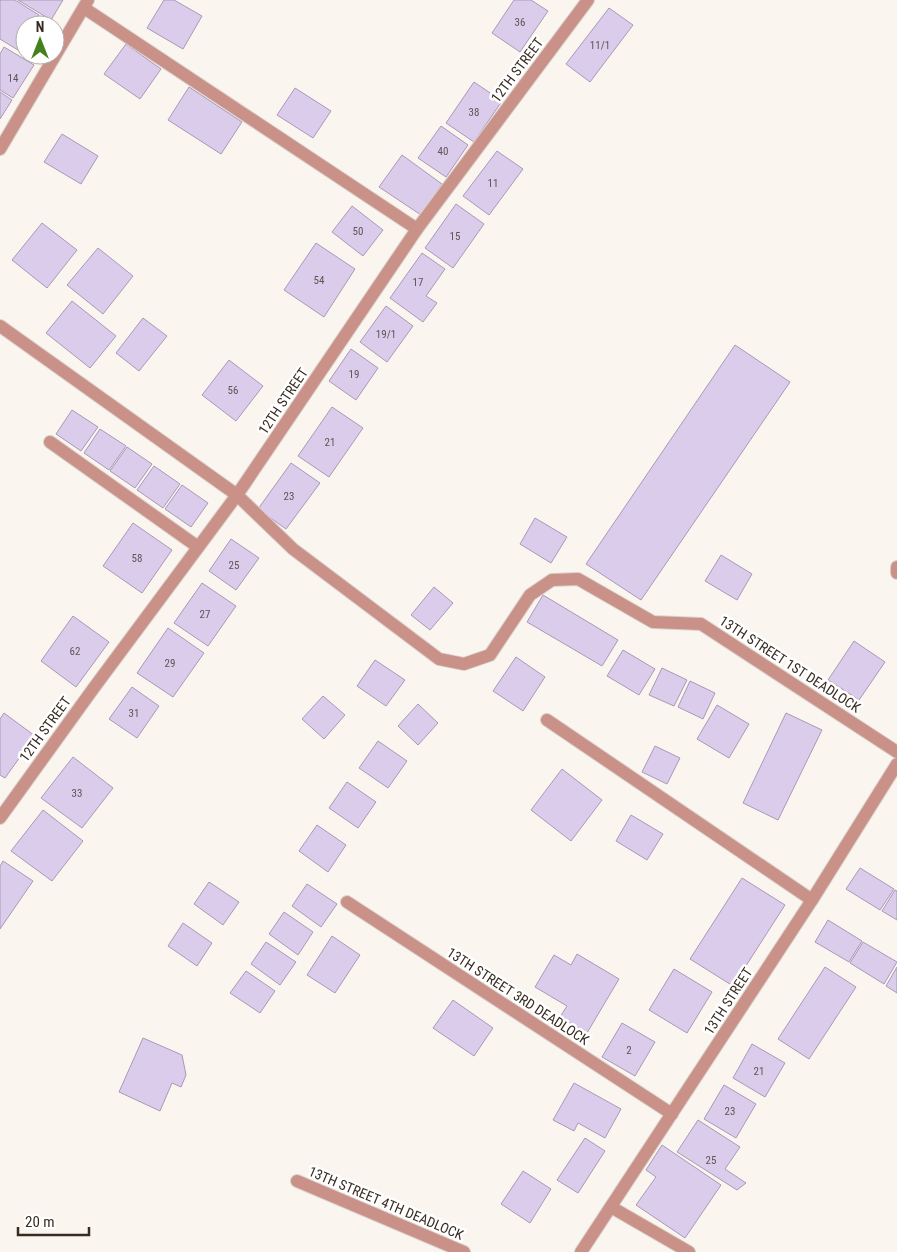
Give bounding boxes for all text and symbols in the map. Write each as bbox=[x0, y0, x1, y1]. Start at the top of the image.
north arrow bbox=[15, 15, 65, 65]
house number: 36 bbox=[515, 16, 525, 29]
text: N bbox=[36, 19, 44, 35]
street label: 12TH STREET bbox=[488, 35, 546, 105]
house number: 11/1 bbox=[590, 39, 610, 52]
house number: 14 bbox=[8, 72, 19, 85]
house number: 38 bbox=[469, 106, 479, 119]
house number: 40 bbox=[438, 145, 448, 158]
house number: 11 bbox=[488, 177, 498, 190]
house number: 50 bbox=[353, 225, 363, 238]
house number: 15 bbox=[450, 230, 460, 243]
house number: 54 bbox=[314, 274, 325, 287]
house number: 17 bbox=[413, 276, 423, 289]
house number: 19/1 bbox=[376, 328, 396, 341]
street label: 12TH STREET bbox=[255, 365, 311, 437]
house number: 19 bbox=[349, 368, 359, 381]
house number: 56 bbox=[228, 384, 238, 397]
house number: 21 bbox=[325, 436, 335, 449]
house number: 23 bbox=[284, 490, 294, 503]
house number: 58 bbox=[132, 552, 142, 565]
house number: 25 bbox=[229, 559, 239, 572]
house number: 27 bbox=[200, 608, 210, 621]
street label: 13TH STREET 1ST DEADLOCK bbox=[716, 612, 864, 716]
house number: 62 bbox=[70, 645, 80, 658]
house number: 29 bbox=[165, 657, 175, 670]
street label: 12TH STREET bbox=[16, 693, 74, 765]
house number: 31 bbox=[129, 707, 139, 720]
house number: 33 bbox=[72, 787, 82, 800]
street label: 13TH STREET 3RD DEADLOCK bbox=[444, 944, 592, 1048]
street label: 13TH STREET bbox=[701, 965, 755, 1037]
house number: 2 bbox=[626, 1044, 632, 1057]
house number: 21 bbox=[754, 1065, 764, 1078]
house number: 23 bbox=[725, 1105, 735, 1118]
house number: 25 bbox=[706, 1154, 716, 1167]
street label: 13TH STREET 4TH DEADLOCK bbox=[306, 1163, 466, 1243]
scale bar bbox=[18, 1204, 89, 1236]
text: 20 m bbox=[25, 1213, 55, 1231]

